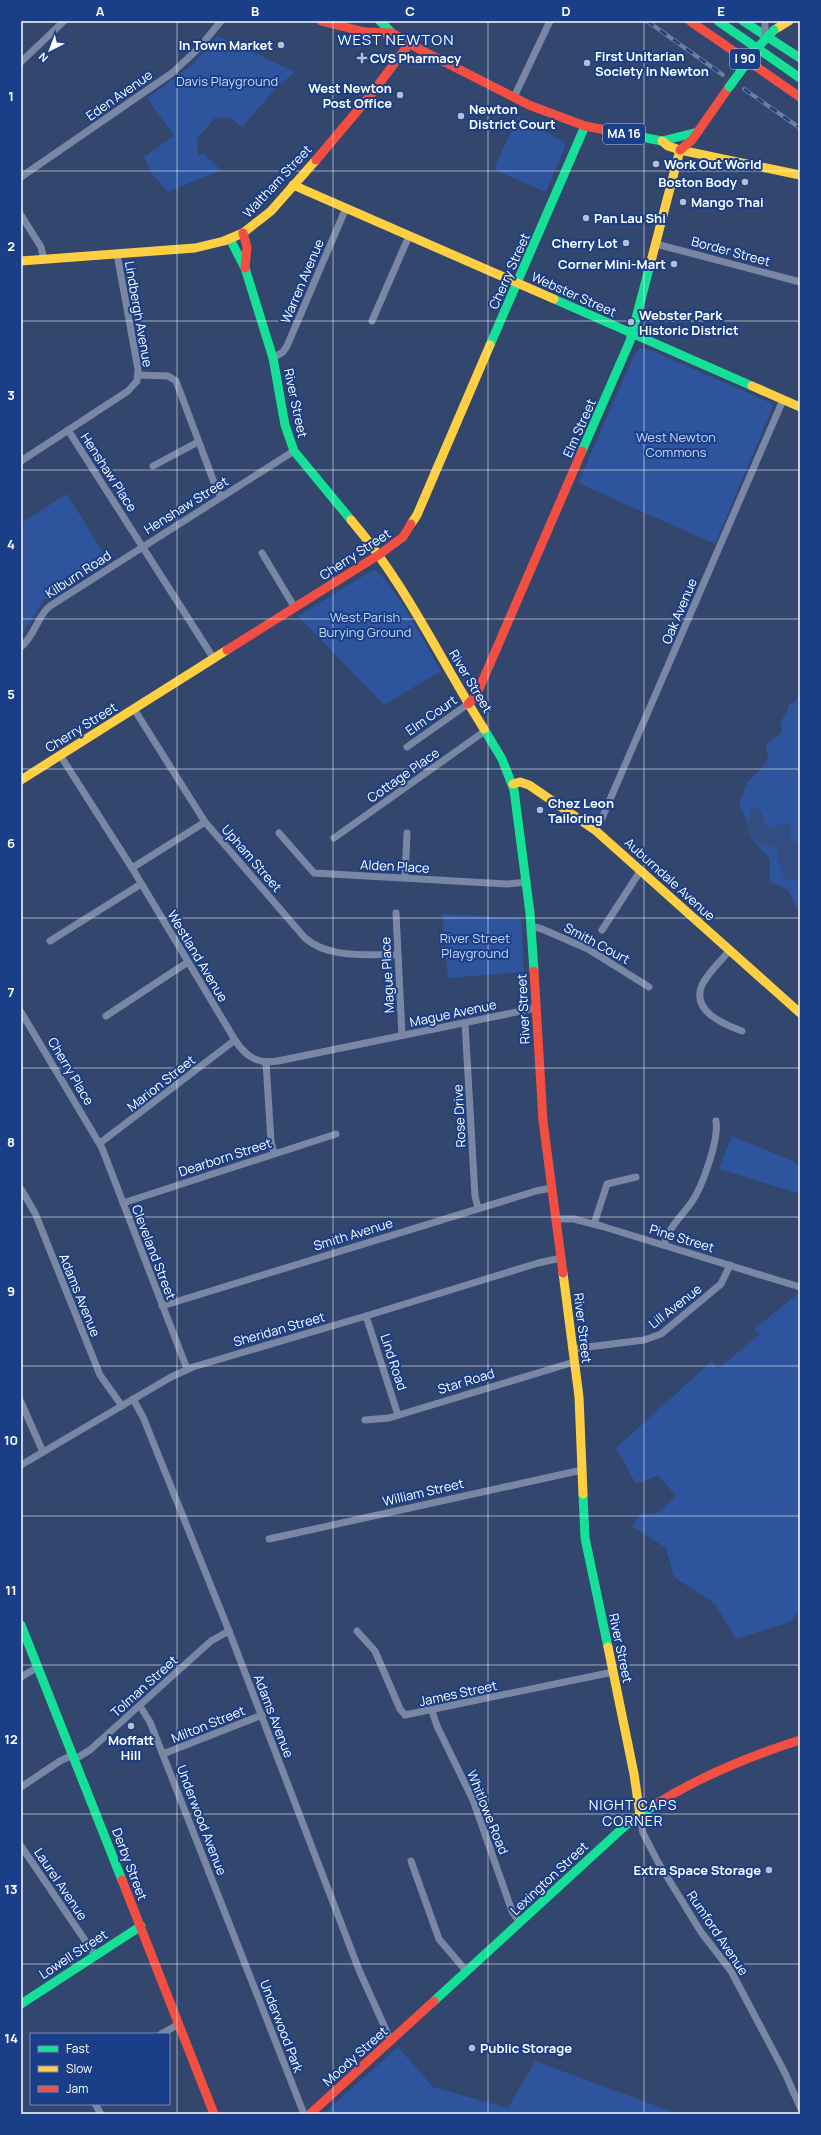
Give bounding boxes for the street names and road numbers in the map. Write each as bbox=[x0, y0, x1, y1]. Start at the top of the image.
road number: I 90 bbox=[730, 49, 760, 69]
street label: Eden Avenue bbox=[82, 65, 156, 125]
road number: MA 16 bbox=[603, 124, 645, 144]
street label: Waltham Street bbox=[238, 141, 316, 221]
street label: Cherry Street bbox=[484, 230, 534, 312]
street label: Border Street bbox=[690, 232, 772, 270]
street label: Warren Avenue bbox=[276, 236, 328, 326]
street label: Lindbergh Avenue bbox=[121, 260, 157, 369]
street label: Webster Street bbox=[529, 267, 619, 321]
street label: River Street bbox=[280, 367, 312, 439]
street label: Elm Street bbox=[558, 396, 600, 460]
street label: Henshaw Place bbox=[77, 429, 141, 515]
street label: Henshaw Street bbox=[140, 472, 232, 538]
street label: Cherry Street bbox=[316, 524, 394, 584]
street label: Kilburn Road bbox=[42, 546, 114, 602]
street label: Oak Avenue bbox=[657, 575, 701, 647]
street label: River Street bbox=[445, 646, 497, 716]
street label: Elm Court bbox=[402, 691, 460, 739]
street label: Cherry Street bbox=[42, 698, 120, 756]
street label: Cottage Place bbox=[363, 743, 443, 807]
street label: Upham Street bbox=[218, 821, 286, 895]
street label: Auburndale Avenue bbox=[621, 833, 720, 925]
street label: Alden Place bbox=[360, 855, 431, 877]
street label: Westland Avenue bbox=[164, 907, 233, 1005]
street label: Smith Court bbox=[561, 918, 633, 968]
street label: Mague Place bbox=[376, 936, 398, 1014]
street label: River Street bbox=[512, 973, 534, 1045]
street label: Mague Avenue bbox=[408, 995, 498, 1031]
street label: Cherry Place bbox=[44, 1034, 99, 1109]
street label: Marion Street bbox=[123, 1051, 199, 1115]
street label: Rose Drive bbox=[448, 1084, 470, 1148]
street label: Dearborn Street bbox=[176, 1134, 274, 1180]
street label: Cleveland Street bbox=[128, 1202, 180, 1302]
street label: Smith Avenue bbox=[311, 1213, 395, 1255]
street label: Pine Street bbox=[647, 1220, 717, 1256]
street label: Adams Avenue bbox=[55, 1251, 105, 1340]
street label: Lill Avenue bbox=[645, 1279, 706, 1332]
street label: River Street bbox=[570, 1292, 596, 1364]
street label: Sheridan Street bbox=[231, 1307, 327, 1351]
street label: Lind Road bbox=[376, 1331, 412, 1393]
street label: Star Road bbox=[435, 1364, 497, 1398]
street label: William Street bbox=[381, 1474, 465, 1510]
street label: River Street bbox=[605, 1612, 637, 1684]
street label: Tolman Street bbox=[107, 1651, 181, 1721]
street label: Adams Avenue bbox=[250, 1672, 298, 1761]
street label: James Street bbox=[417, 1676, 499, 1710]
street label: Milton Street bbox=[168, 1701, 248, 1747]
street label: Underwood Avenue bbox=[173, 1762, 231, 1878]
street label: Whitlowe Road bbox=[463, 1767, 513, 1857]
street label: Derby Street bbox=[108, 1825, 152, 1903]
street label: Lexington Street bbox=[506, 1837, 592, 1919]
street label: Laurel Avenue bbox=[30, 1844, 92, 1924]
street label: Rumford Avenue bbox=[683, 1887, 753, 1979]
street label: Lowell Street bbox=[35, 1925, 111, 1983]
street label: Underwood Park bbox=[256, 1977, 308, 2076]
street label: Moody Street bbox=[319, 2022, 391, 2090]

